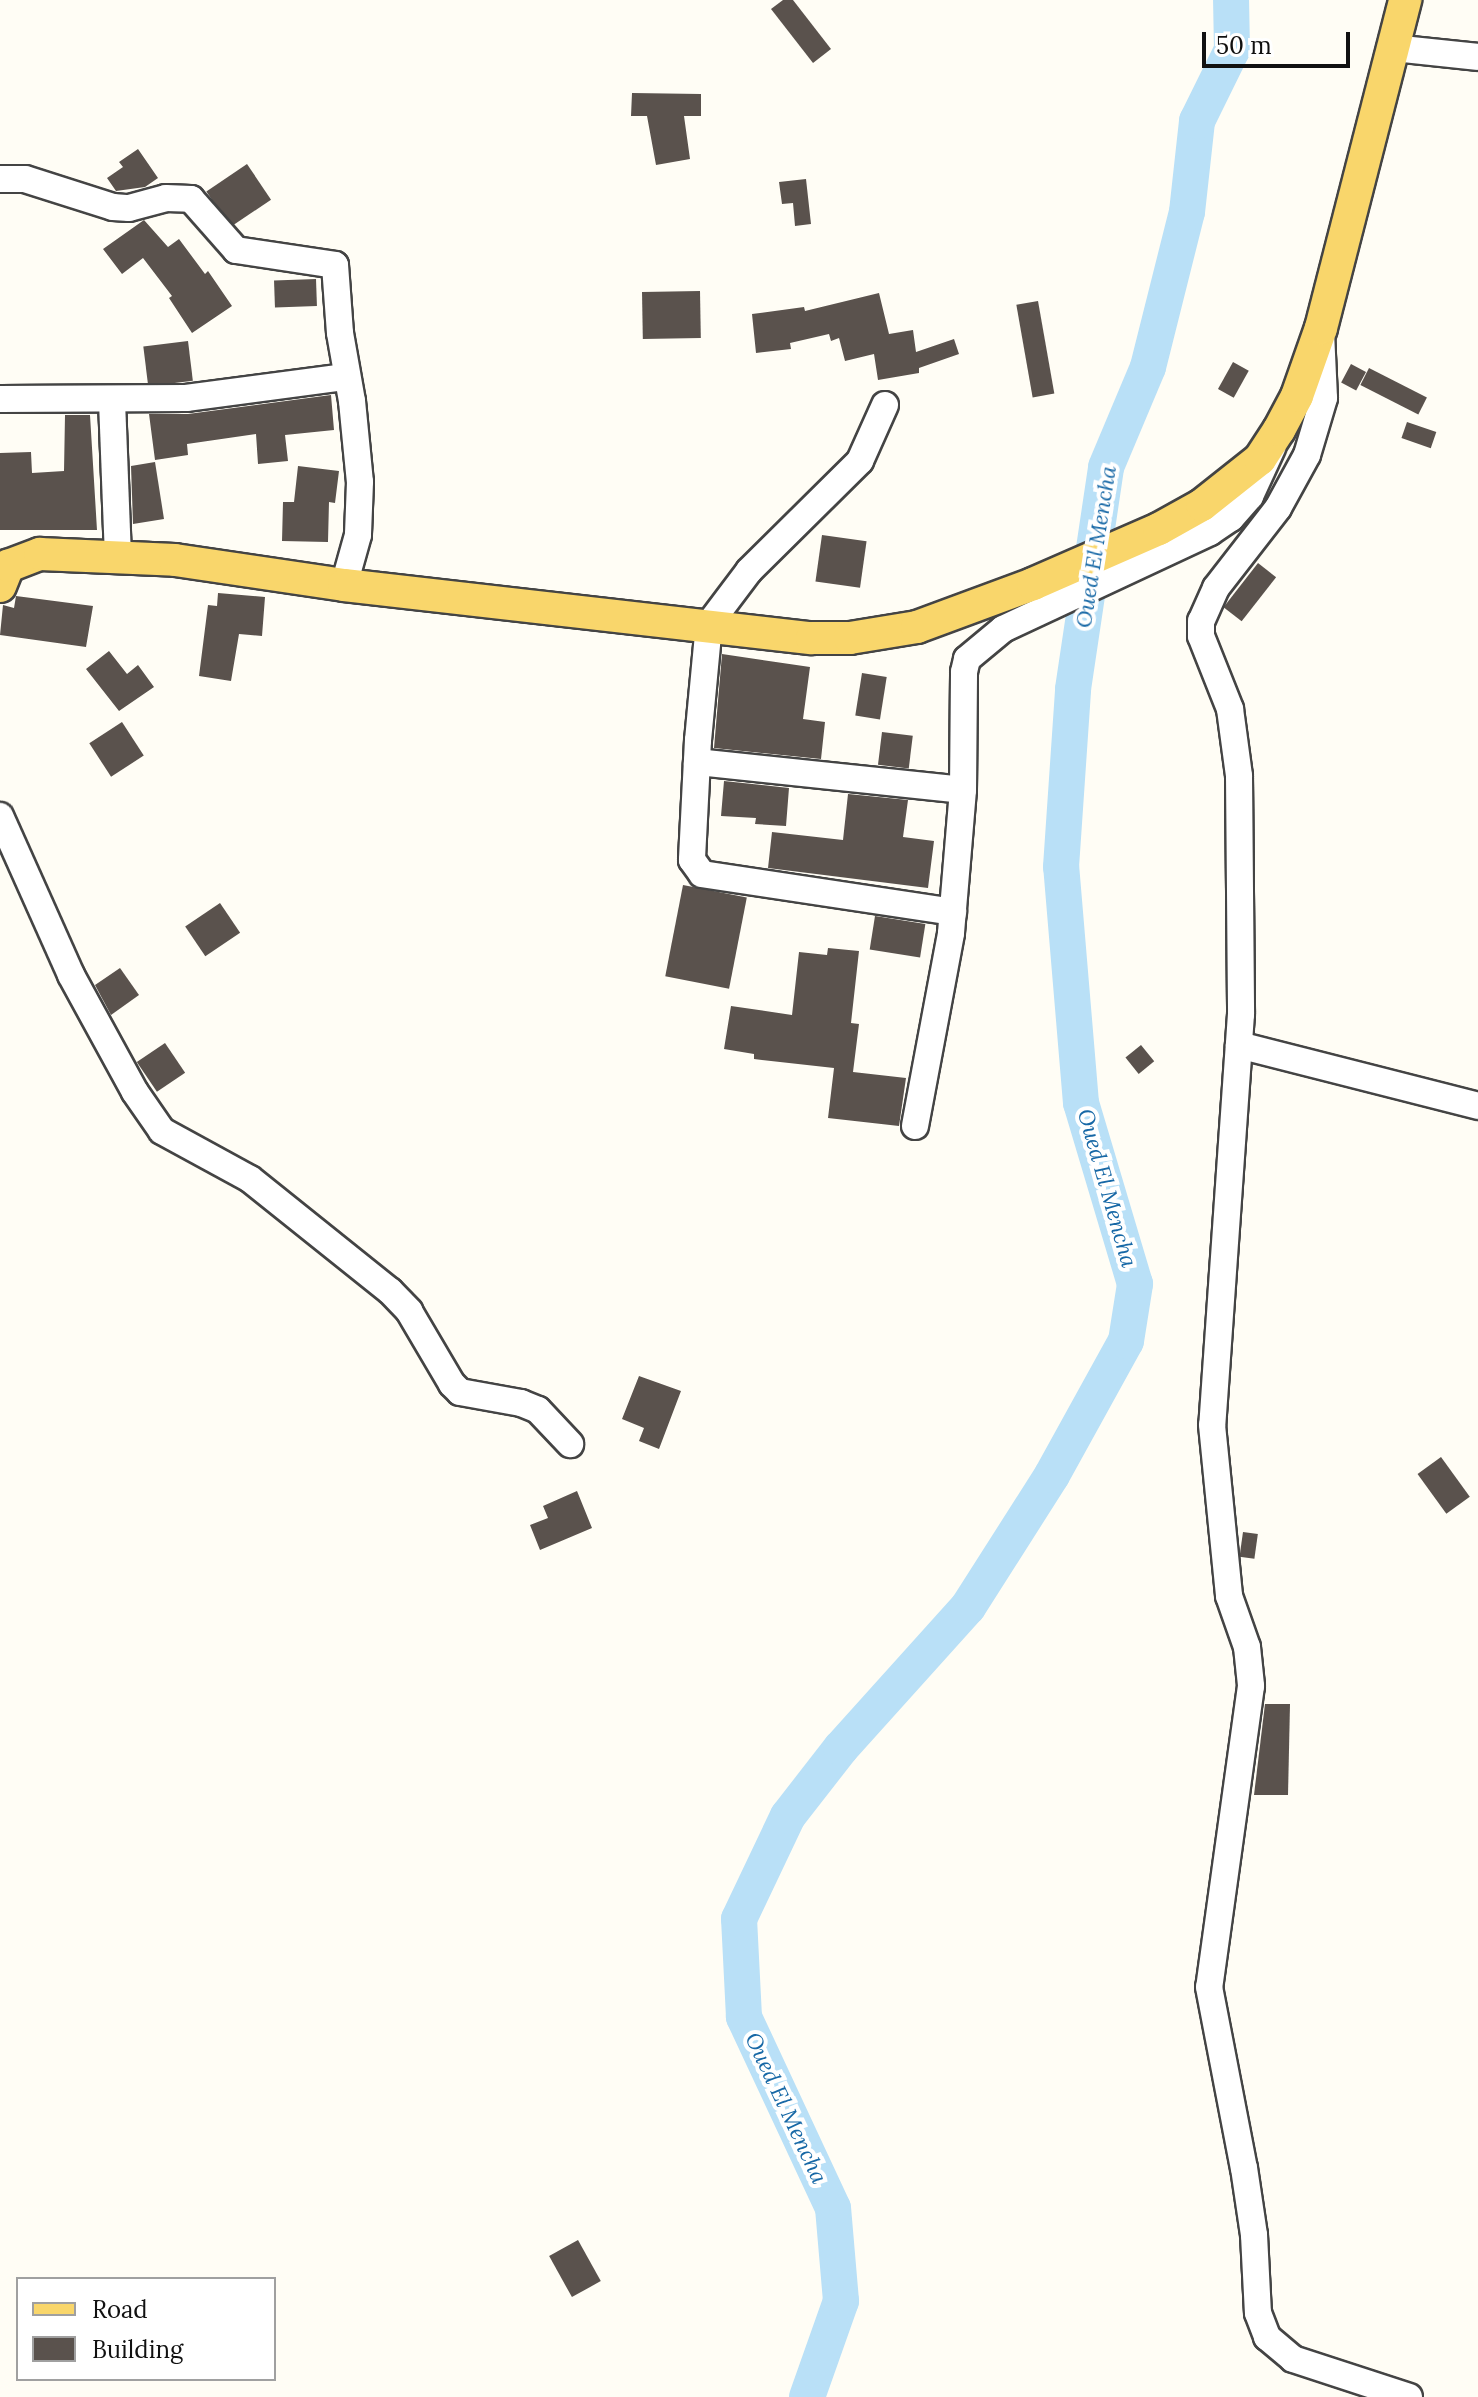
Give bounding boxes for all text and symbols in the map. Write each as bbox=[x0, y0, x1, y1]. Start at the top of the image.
scale bar bbox=[1206, 16, 1354, 66]
text: 50 m bbox=[1216, 30, 1272, 61]
water label: Oued El Mencha bbox=[1070, 464, 1122, 630]
water label: Oued El Mencha bbox=[1072, 1106, 1142, 1270]
water label: Oued El Mencha bbox=[740, 2028, 832, 2188]
legend bbox=[16, 2277, 276, 2381]
text: Road bbox=[92, 2294, 148, 2325]
text: Building bbox=[92, 2334, 183, 2365]

